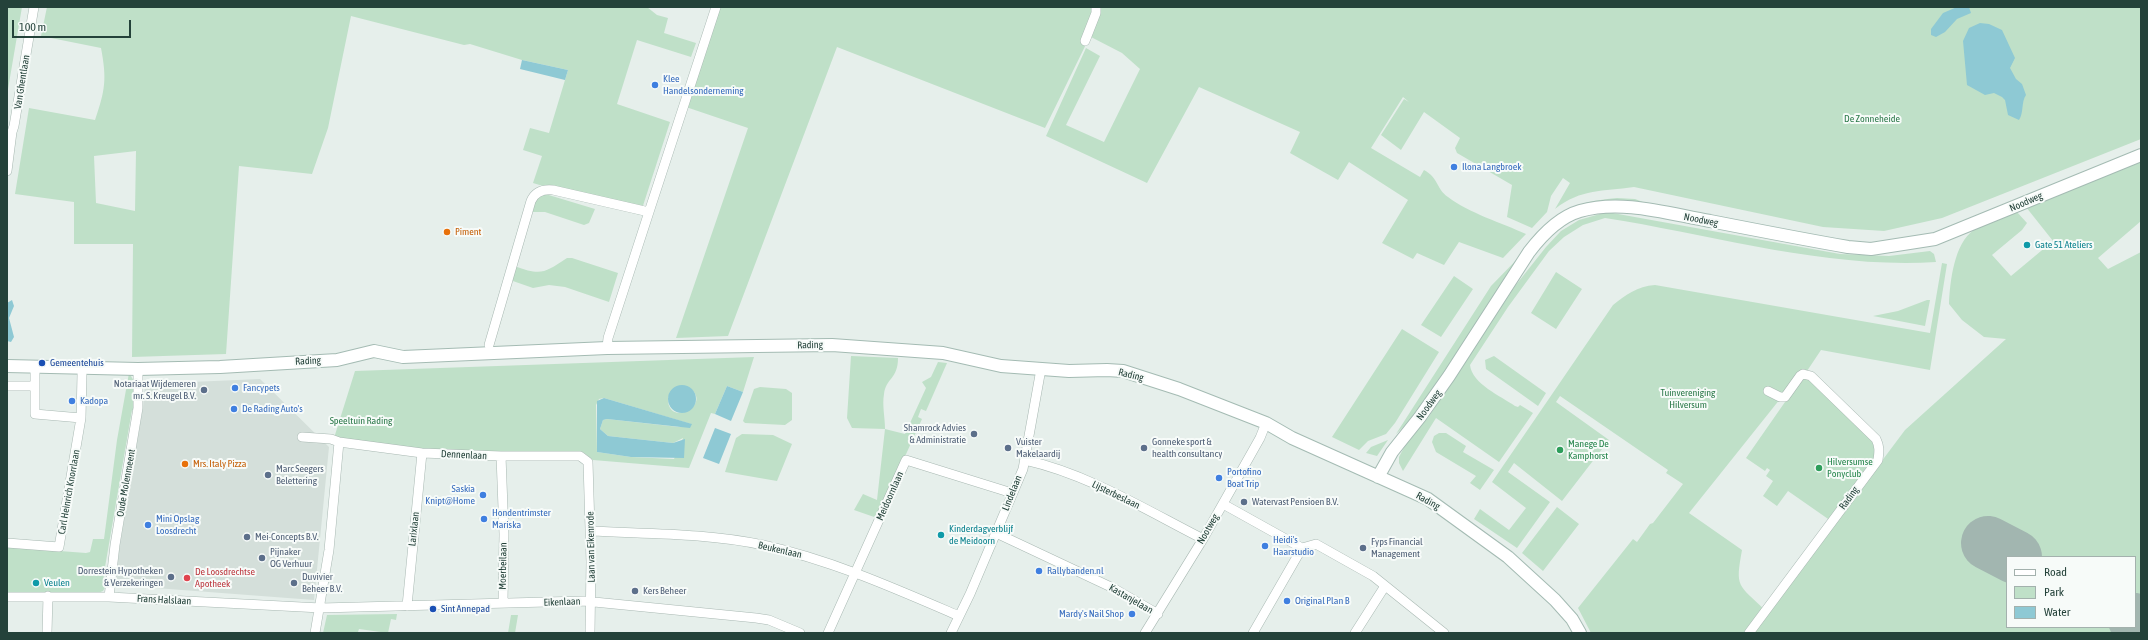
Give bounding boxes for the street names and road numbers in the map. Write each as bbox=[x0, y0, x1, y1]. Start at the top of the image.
street label: Van Ghentlaan bbox=[12, 54, 32, 110]
street label: Noodweg bbox=[2008, 190, 2044, 214]
street label: Noodweg bbox=[1683, 211, 1719, 229]
street label: Rading bbox=[797, 339, 823, 351]
street label: Rading bbox=[295, 354, 321, 368]
street label: Rading bbox=[1117, 366, 1145, 384]
street label: Noodweg bbox=[1414, 387, 1444, 423]
street label: Oude Molenmeent bbox=[114, 448, 138, 518]
street label: Dennenlaan bbox=[441, 448, 487, 462]
street label: Carl Heinrich Knorrlaan bbox=[56, 449, 82, 535]
street label: Meidoornlaan bbox=[874, 470, 906, 522]
street label: Lindelaan bbox=[999, 474, 1025, 512]
street label: Lijsterbeslaan bbox=[1090, 478, 1142, 512]
street label: Rading bbox=[1837, 484, 1861, 512]
street label: Rading bbox=[1414, 489, 1442, 513]
street label: Larixlaan bbox=[406, 511, 422, 547]
street label: Laan van Eikenrode bbox=[584, 511, 598, 583]
street label: Nootweg bbox=[1195, 512, 1221, 546]
street label: Beukenlaan bbox=[757, 539, 803, 561]
street label: Moerbeilaan bbox=[497, 542, 509, 590]
street label: Kastanjelaan bbox=[1107, 582, 1155, 616]
street label: Frans Halslaan bbox=[137, 593, 191, 607]
street label: Eikenlaan bbox=[543, 595, 581, 609]

